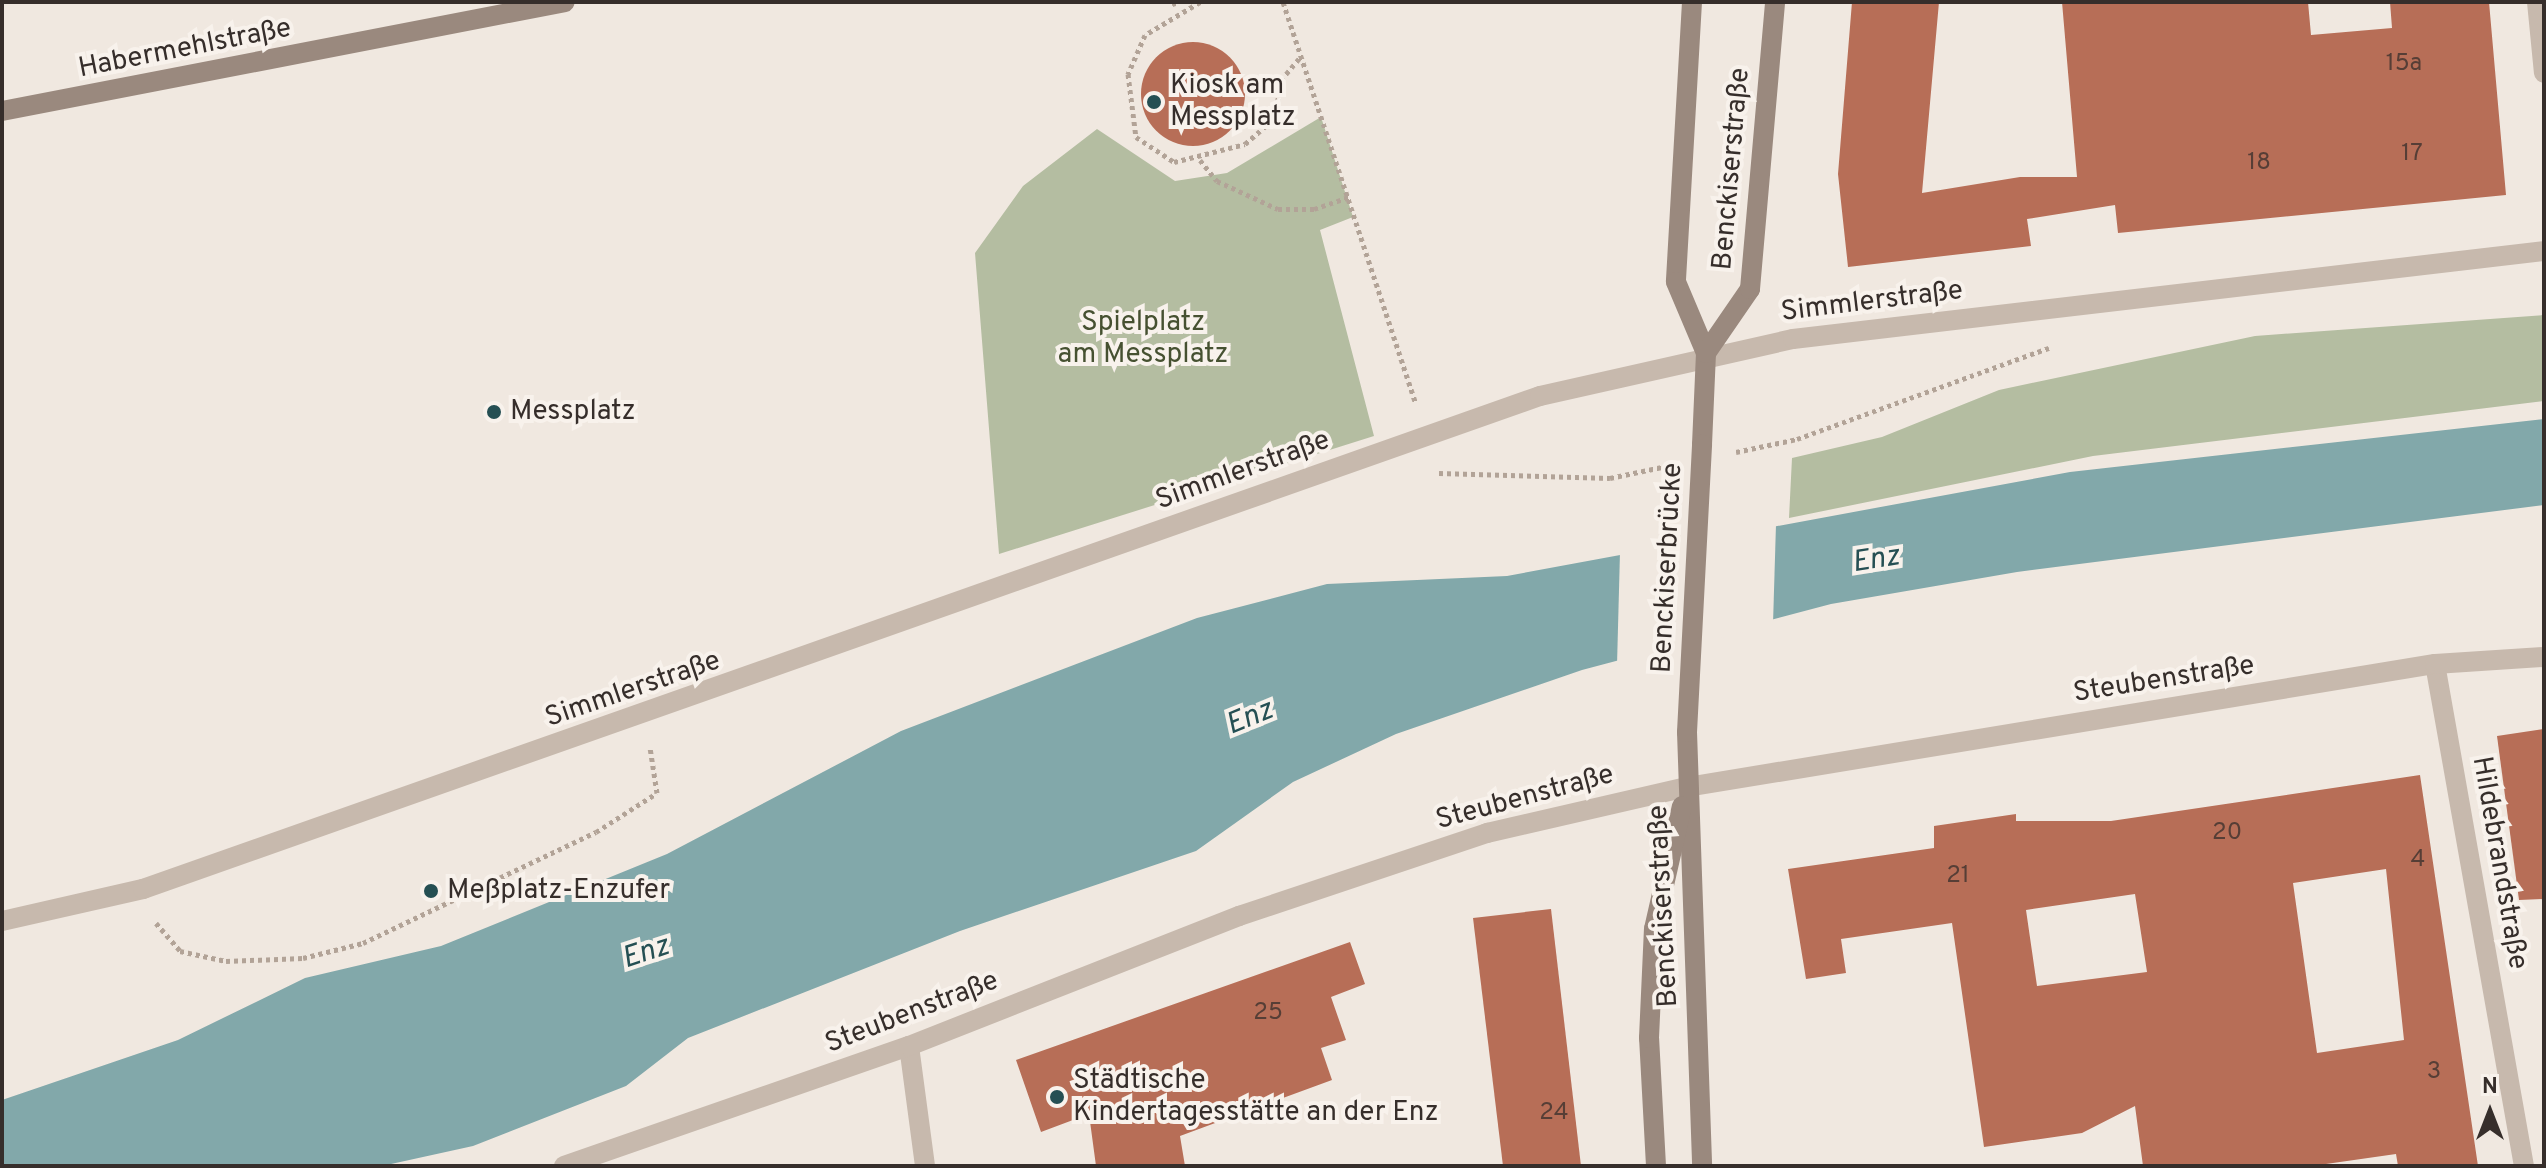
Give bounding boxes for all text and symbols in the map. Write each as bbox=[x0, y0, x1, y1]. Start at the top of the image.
street label: Habermehlstraße bbox=[76, 12, 294, 86]
house number: 15a bbox=[2386, 51, 2422, 79]
street label: Benckiserstraße bbox=[1706, 67, 1758, 271]
place label: Kiosk am Messplatz bbox=[1170, 69, 1296, 135]
marker: Kiosk am Messplatz bbox=[1145, 93, 1163, 111]
house number: 17 bbox=[2401, 141, 2423, 169]
house number: 18 bbox=[2247, 150, 2271, 178]
street label: Simmlerstraße bbox=[1779, 274, 1965, 330]
park label: Spielplatz am Messplatz bbox=[1058, 306, 1228, 372]
place label: Messplatz bbox=[510, 395, 636, 429]
marker: Messplatz bbox=[485, 403, 503, 421]
street label: Simmlerstraße bbox=[1151, 424, 1335, 518]
street label: Benckiserbrücke bbox=[1646, 462, 1690, 674]
water label: Enz bbox=[1850, 539, 1902, 583]
street label: Simmlerstraße bbox=[541, 644, 725, 736]
street label: Steubenstraße bbox=[2071, 649, 2257, 711]
water label: Enz bbox=[1221, 693, 1279, 745]
street label: Hildebrandstraße bbox=[2464, 754, 2534, 972]
street label: Steubenstraße bbox=[1432, 758, 1618, 838]
street label: Benckiserstraße bbox=[1642, 804, 1686, 1008]
house number: 20 bbox=[2212, 820, 2242, 848]
house number: 4 bbox=[2411, 847, 2425, 875]
house number: 21 bbox=[1946, 863, 1970, 891]
place label: Meßplatz-Enzufer bbox=[447, 874, 670, 908]
marker: Meßplatz-Enzufer bbox=[422, 882, 440, 900]
water label: Enz bbox=[618, 930, 674, 978]
street label: Steubenstraße bbox=[821, 965, 1003, 1061]
house number: 25 bbox=[1253, 1000, 1283, 1028]
house number: 3 bbox=[2427, 1059, 2441, 1087]
place label: Städtische Kindertagesstätte an der Enz bbox=[1073, 1064, 1439, 1130]
north arrow bbox=[2450, 1072, 2530, 1152]
text: N bbox=[2482, 1074, 2498, 1101]
marker: Städtische Kindertagesstätte an der Enz bbox=[1048, 1088, 1066, 1106]
house number: 24 bbox=[1539, 1100, 1569, 1128]

